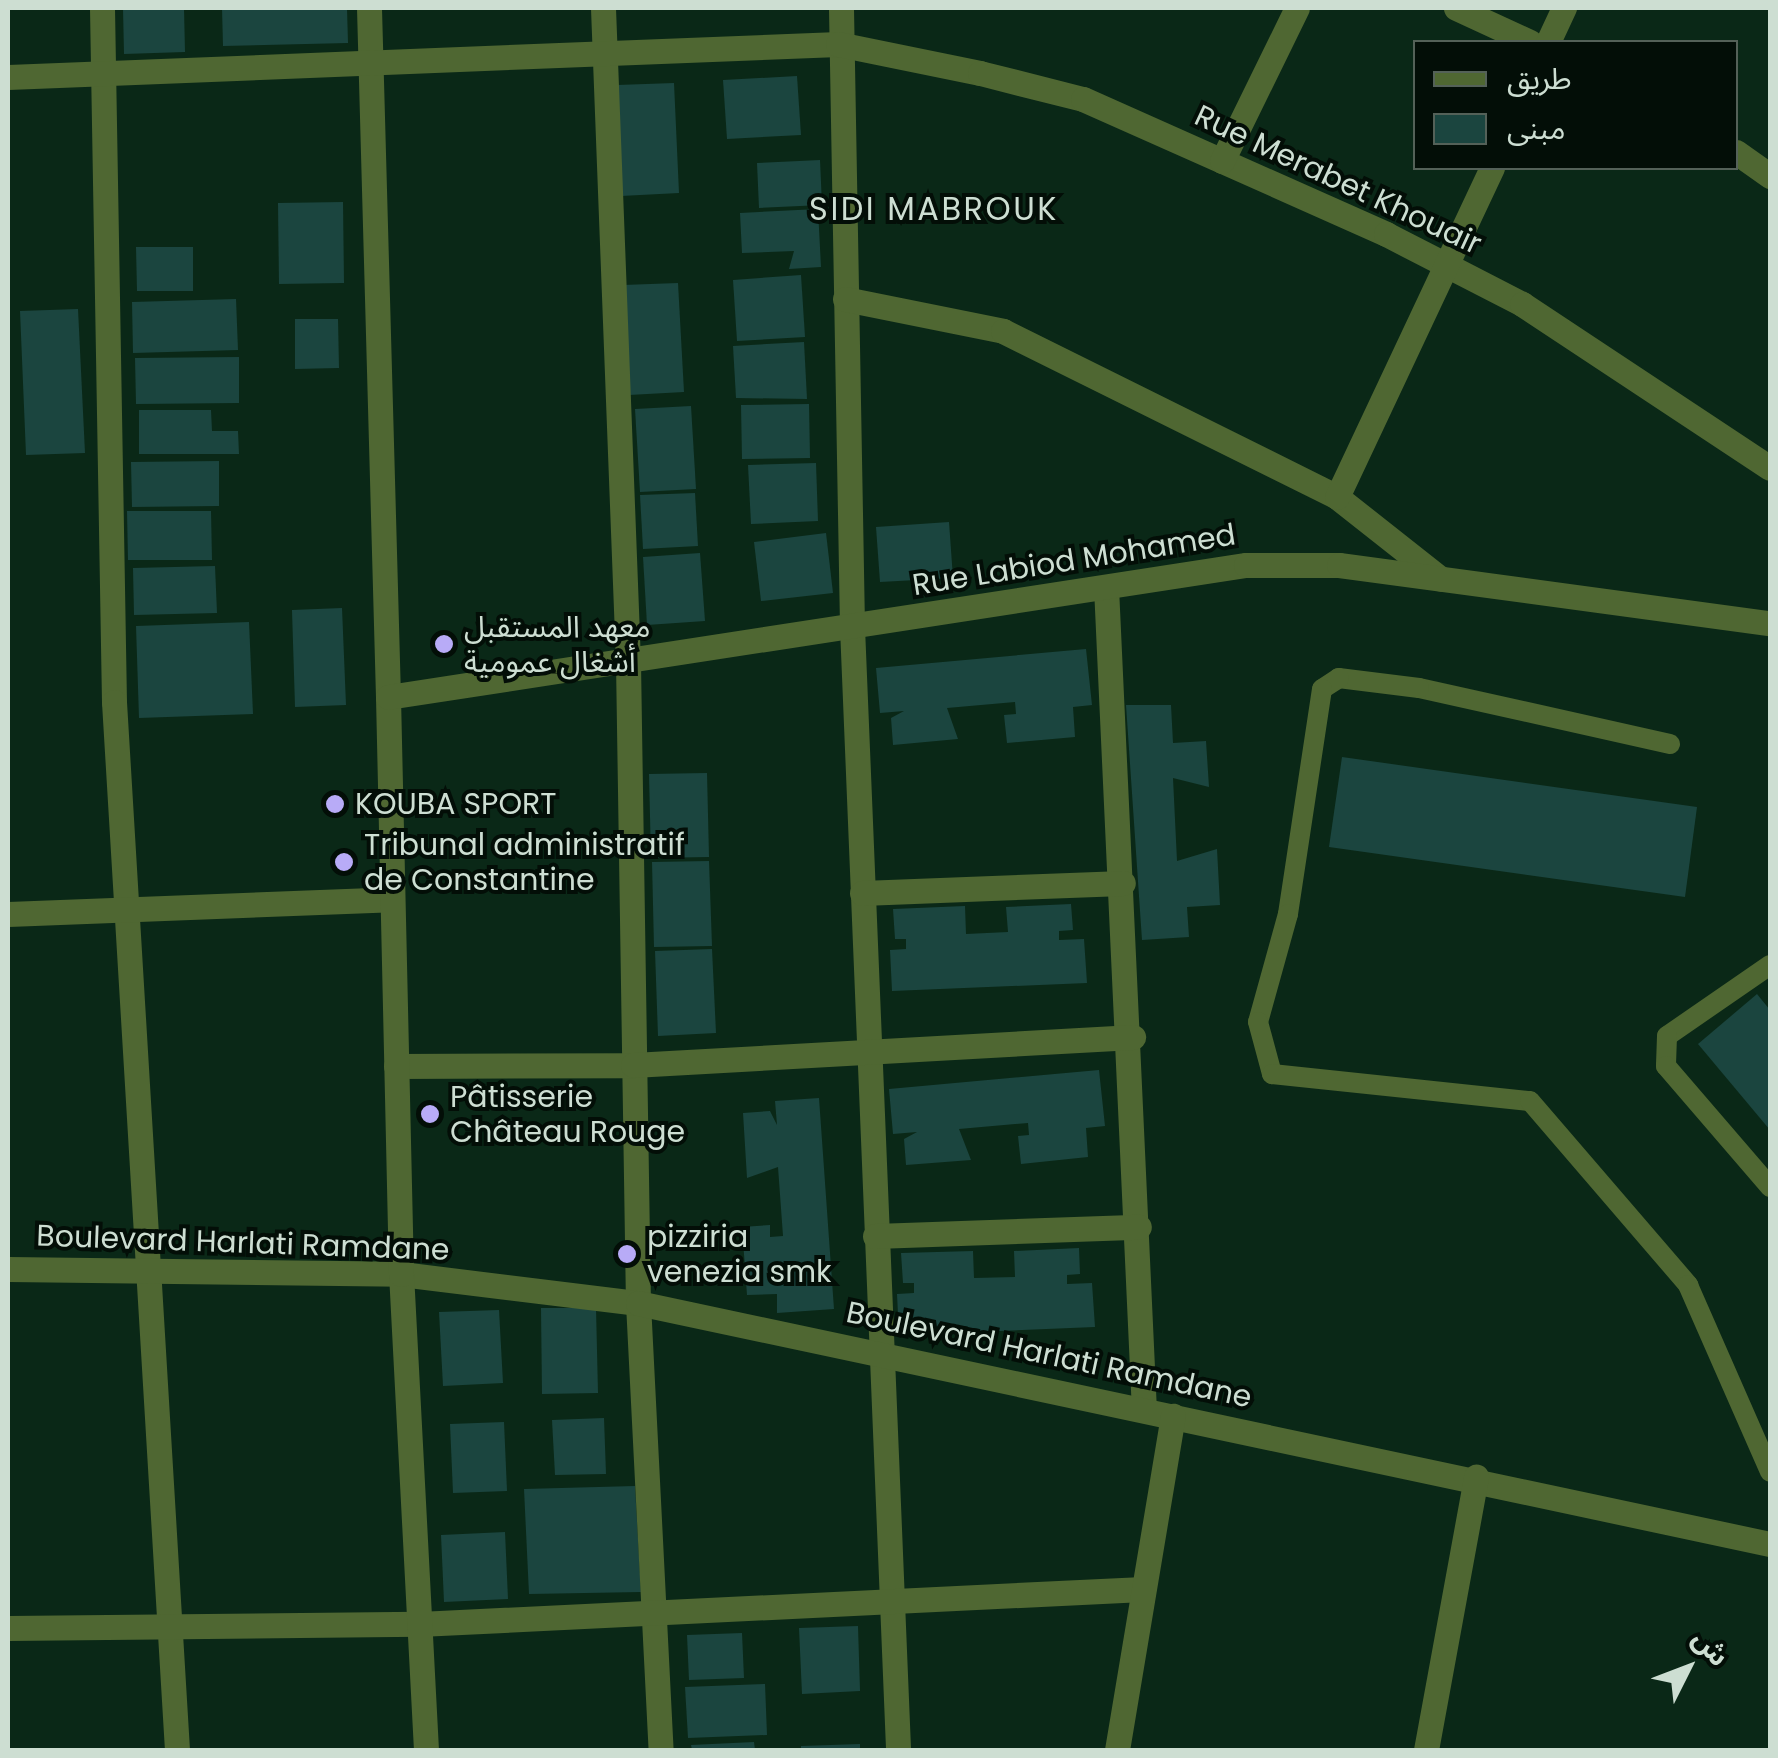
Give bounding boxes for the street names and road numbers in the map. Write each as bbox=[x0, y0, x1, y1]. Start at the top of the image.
street label: Rue Merabet Khouair bbox=[1189, 98, 1487, 262]
street label: Rue Labiod Mohamed bbox=[910, 517, 1238, 603]
street label: Boulevard Harlati Ramdane bbox=[36, 1218, 450, 1268]
street label: Boulevard Harlati Ramdane bbox=[843, 1294, 1255, 1416]

